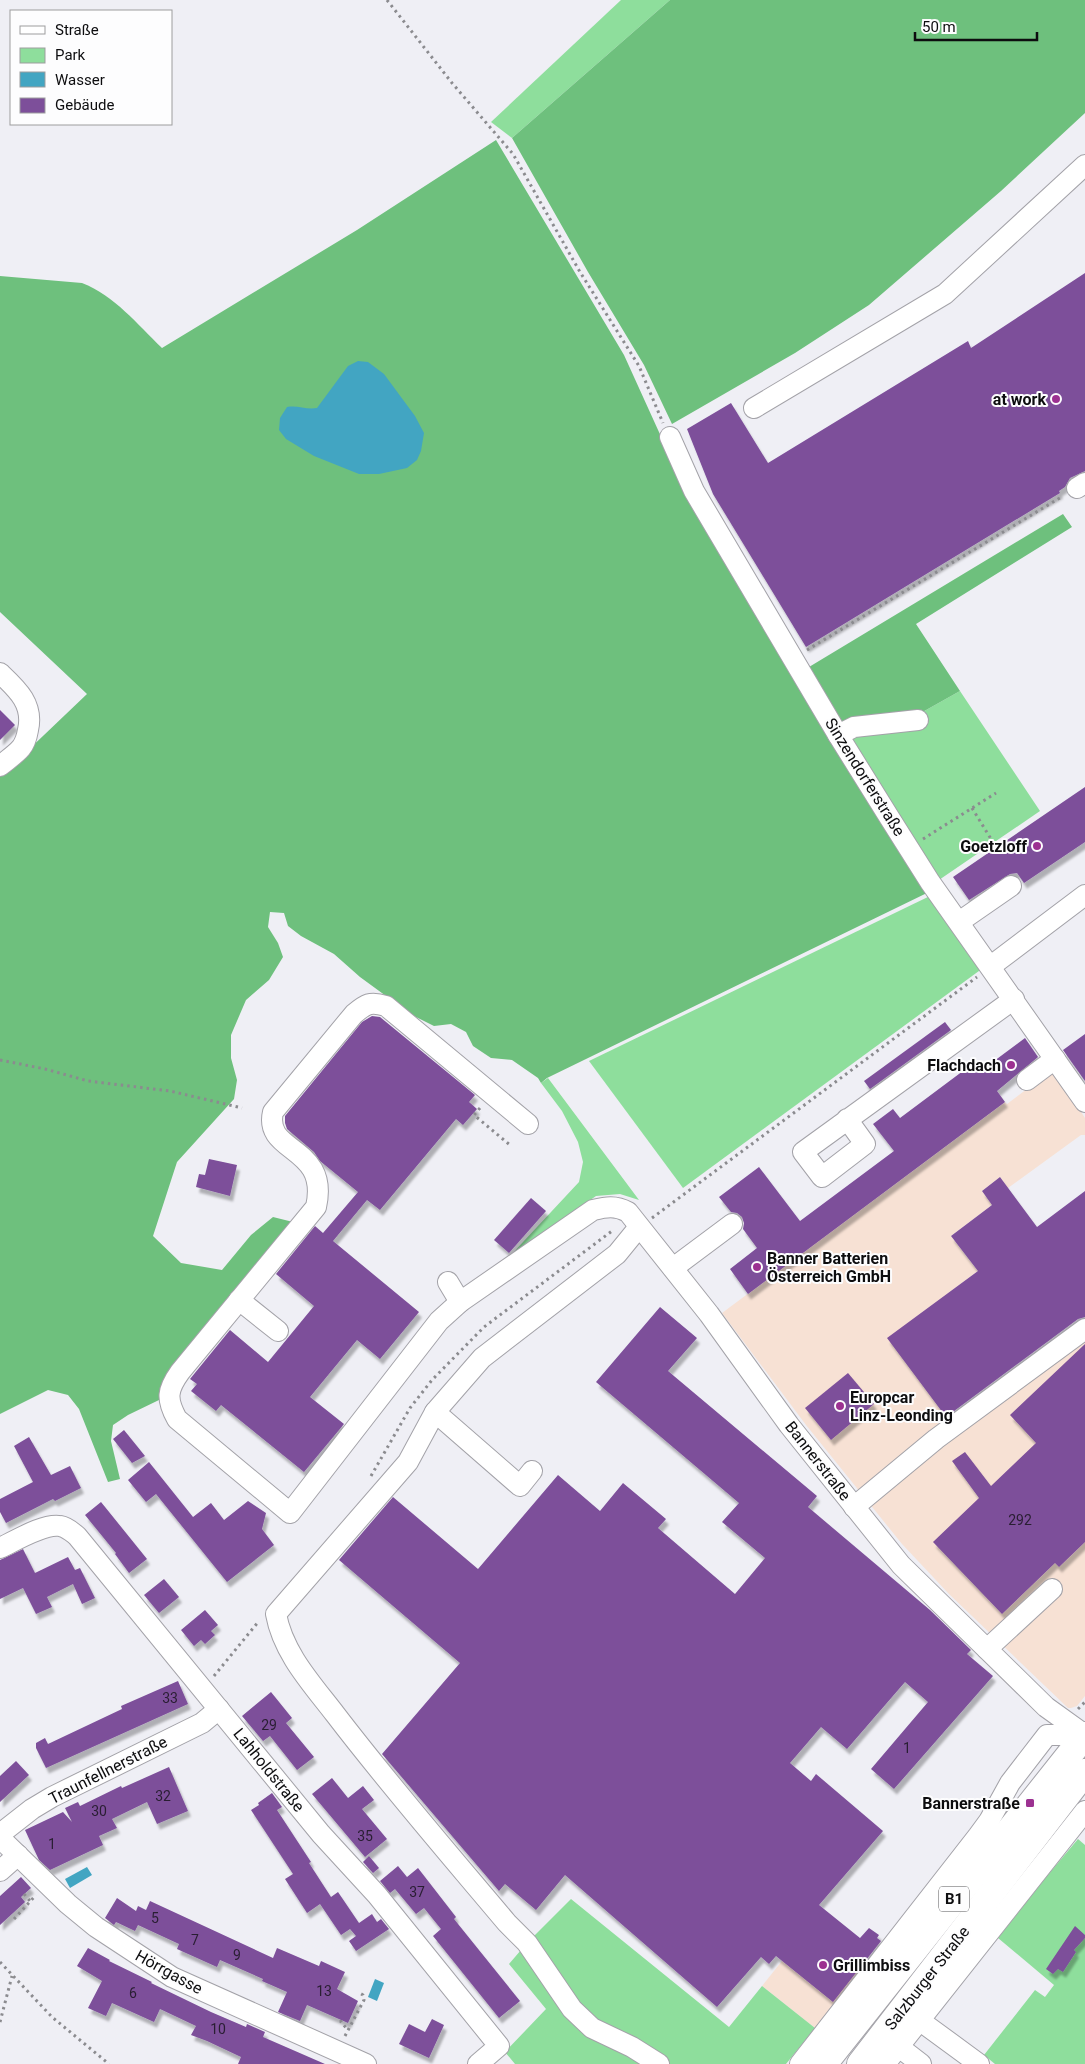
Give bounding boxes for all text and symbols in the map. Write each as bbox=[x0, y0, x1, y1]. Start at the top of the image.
legend bbox=[10, 10, 172, 125]
scale bar bbox=[915, 10, 1038, 42]
text: 50 m bbox=[922, 18, 956, 36]
text: Straße bbox=[55, 21, 99, 39]
text: Park bbox=[55, 46, 86, 64]
text: Wasser bbox=[55, 71, 105, 89]
text: Gebäude bbox=[55, 96, 114, 114]
place label: at work bbox=[993, 390, 1046, 409]
marker: at work bbox=[1050, 393, 1062, 405]
street label: Sinzendorferstraße bbox=[821, 714, 909, 840]
place label: Goetzloff bbox=[960, 837, 1027, 856]
marker: Goetzloff bbox=[1031, 840, 1043, 852]
place label: Flachdach bbox=[927, 1056, 1001, 1075]
marker: Flachdach bbox=[1005, 1059, 1017, 1071]
place label: Banner Batterien Österreich GmbH bbox=[767, 1249, 891, 1286]
marker: Banner Batterien Österreich GmbH bbox=[751, 1261, 763, 1273]
place label: Europcar Linz-Leonding bbox=[850, 1388, 953, 1425]
marker: Europcar Linz-Leonding bbox=[834, 1400, 846, 1412]
street label: Bannerstraße bbox=[781, 1417, 855, 1505]
house number: 292 bbox=[1008, 1512, 1032, 1528]
house number: 33 bbox=[162, 1690, 178, 1706]
house number: 29 bbox=[261, 1717, 277, 1733]
street label: Lahholdstraße bbox=[229, 1724, 309, 1816]
street label: Traunfellnerstraße bbox=[46, 1732, 170, 1808]
house number: 1 bbox=[903, 1740, 911, 1756]
house number: 32 bbox=[155, 1788, 171, 1804]
place label: Bannerstraße bbox=[922, 1794, 1020, 1813]
marker: Bannerstraße bbox=[1024, 1797, 1036, 1809]
house number: 30 bbox=[91, 1803, 107, 1819]
house number: 35 bbox=[357, 1828, 373, 1844]
house number: 1 bbox=[48, 1836, 56, 1852]
house number: 37 bbox=[409, 1884, 425, 1900]
road number: B1 bbox=[939, 1886, 969, 1912]
house number: 5 bbox=[151, 1910, 159, 1926]
street label: Salzburger Straße bbox=[881, 1922, 973, 2034]
house number: 7 bbox=[191, 1932, 199, 1948]
street label: Hörrgasse bbox=[132, 1946, 206, 1998]
house number: 9 bbox=[233, 1947, 241, 1963]
place label: Grillimbiss bbox=[833, 1956, 910, 1975]
marker: Grillimbiss bbox=[817, 1959, 829, 1971]
house number: 13 bbox=[316, 1983, 332, 1999]
house number: 6 bbox=[129, 1985, 137, 2001]
house number: 10 bbox=[210, 2021, 226, 2037]

